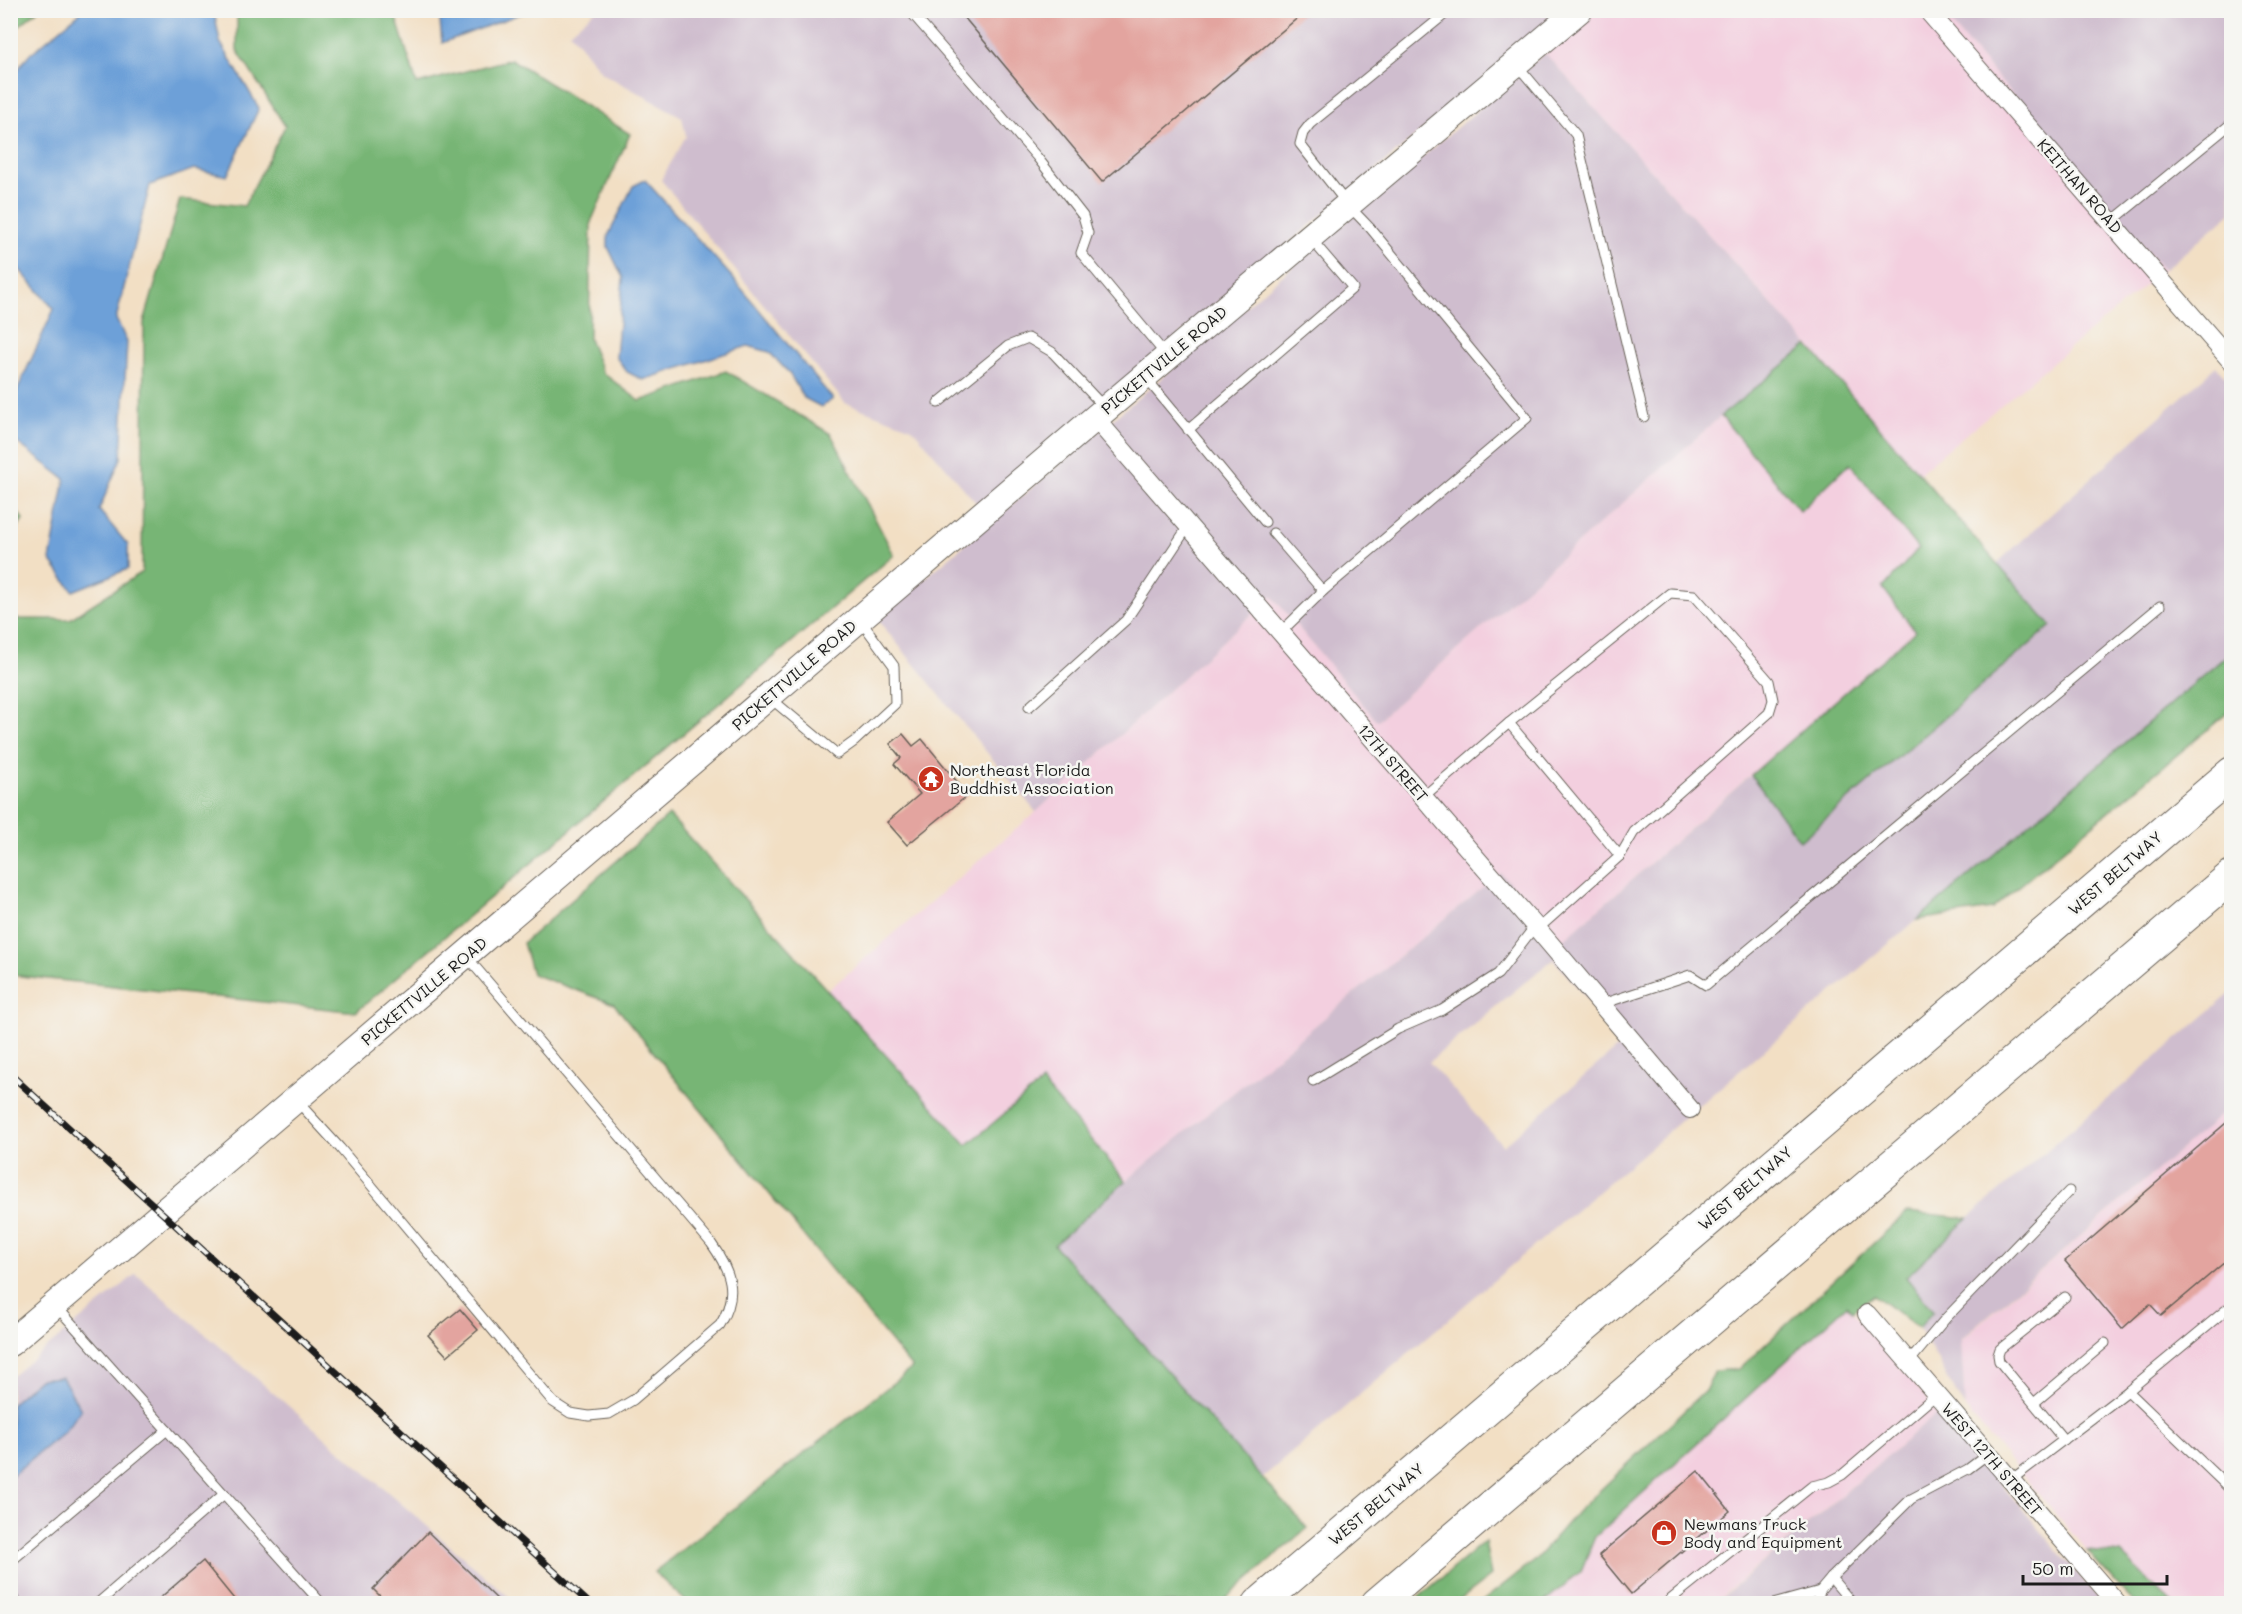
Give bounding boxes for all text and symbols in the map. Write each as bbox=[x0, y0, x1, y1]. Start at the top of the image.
street label: KEITHAN ROAD bbox=[2033, 134, 2127, 238]
street label: PICKETTVILLE ROAD bbox=[1096, 301, 1231, 419]
street label: PICKETTVILLE ROAD bbox=[727, 615, 860, 734]
street label: 12TH STREET bbox=[1354, 719, 1433, 806]
place label: Northeast Florida Buddhist Association bbox=[950, 759, 1114, 798]
temple icon: Northeast Florida Buddhist Association bbox=[916, 764, 946, 794]
street label: WEST BELTWAY bbox=[2063, 826, 2166, 919]
street label: PICKETTVILLE ROAD bbox=[356, 932, 491, 1050]
street label: WEST BELTWAY bbox=[1693, 1141, 1796, 1234]
street label: WEST 12TH STREET bbox=[1937, 1398, 2047, 1520]
street label: WEST BELTWAY bbox=[1324, 1458, 1428, 1550]
place label: Newmans Truck Body and Equipment bbox=[1684, 1513, 1843, 1552]
shop icon: Newmans Truck Body and Equipment bbox=[1649, 1518, 1679, 1548]
scale bar bbox=[2023, 1548, 2167, 1586]
text: 50 m bbox=[2032, 1556, 2074, 1580]

